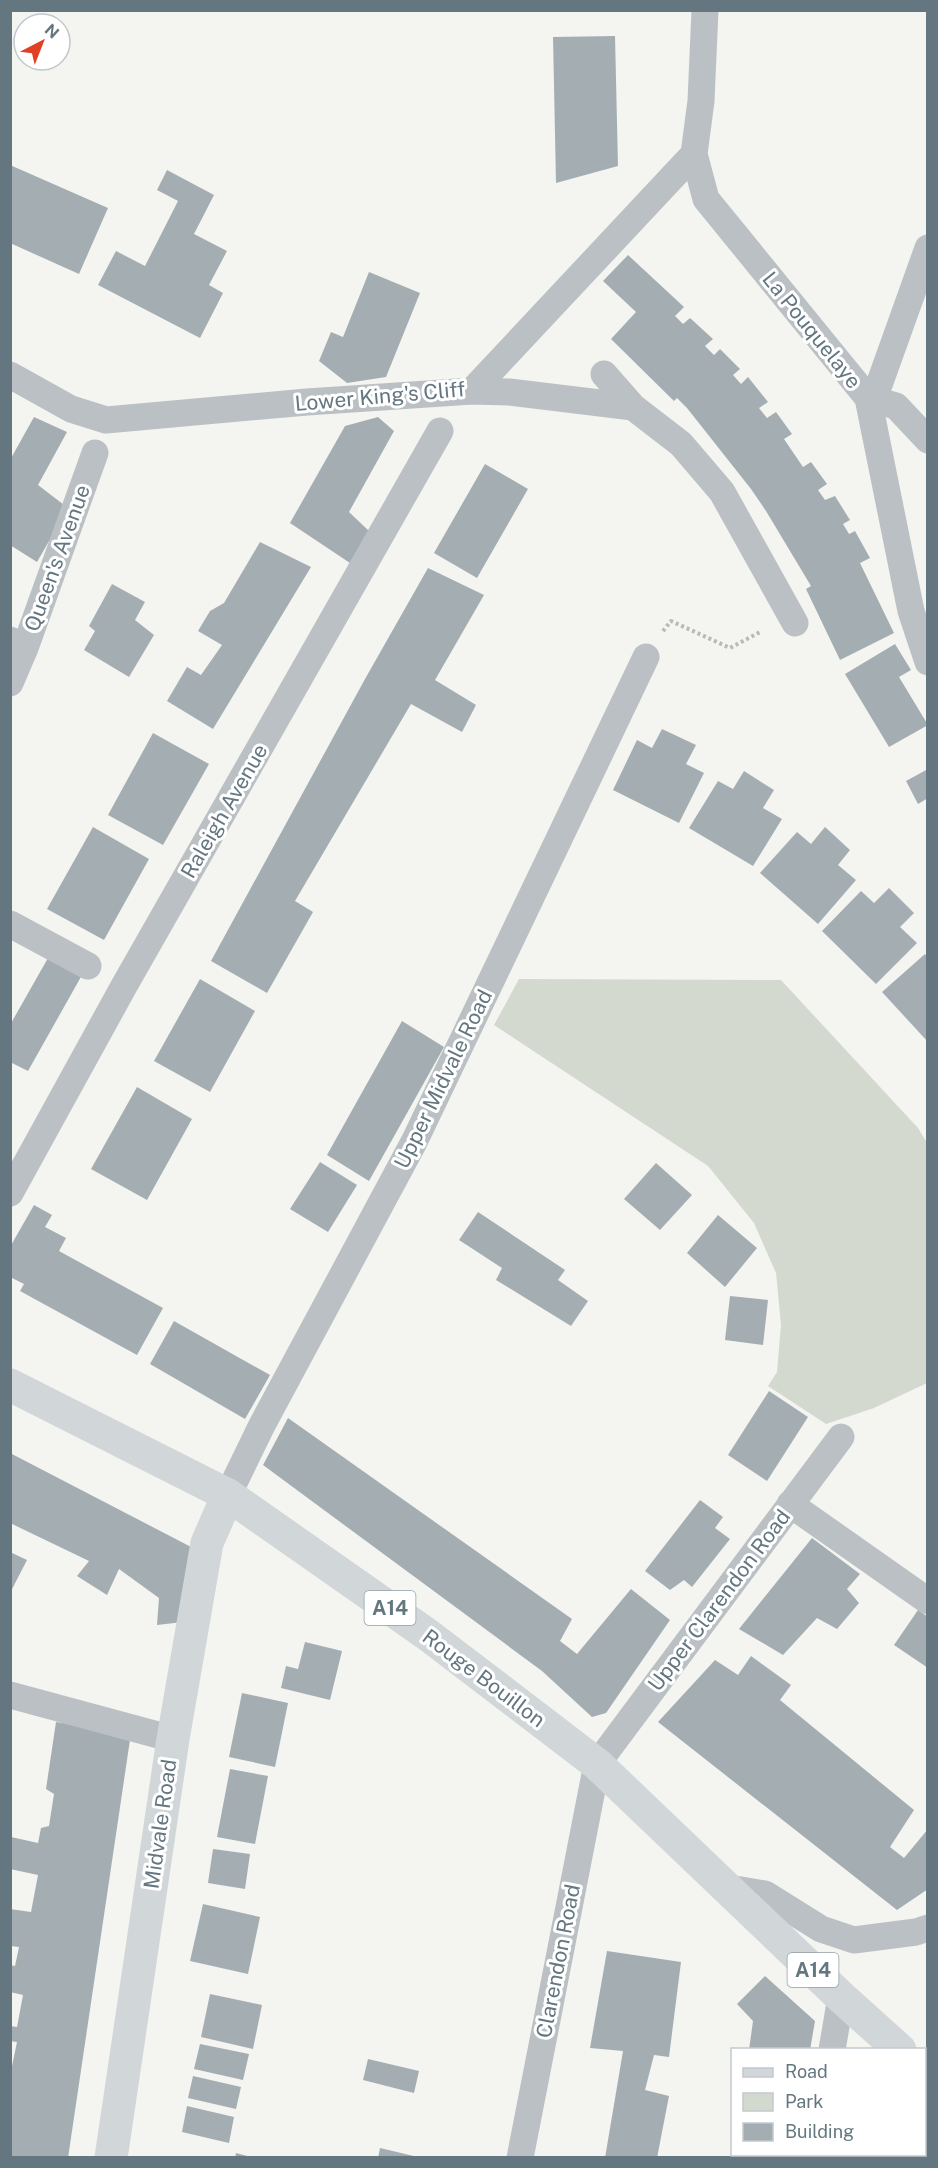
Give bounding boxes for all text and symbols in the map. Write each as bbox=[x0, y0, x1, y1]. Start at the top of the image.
north arrow bbox=[12, 12, 72, 72]
text: N bbox=[41, 20, 63, 42]
street label: La Pouquelaye bbox=[757, 267, 867, 393]
street label: Lower King's Cliff bbox=[294, 376, 466, 416]
street label: Queen's Avenue bbox=[19, 481, 95, 635]
street label: Raleigh Avenue bbox=[175, 739, 273, 883]
street label: Upper Midvale Road bbox=[389, 986, 497, 1172]
street label: Upper Clarendon Road bbox=[643, 1504, 795, 1696]
road number: A14 bbox=[364, 1591, 416, 1625]
street label: Rouge Bouillon bbox=[418, 1624, 550, 1732]
street label: Midvale Road bbox=[139, 1758, 181, 1890]
street label: Clarendon Road bbox=[531, 1882, 585, 2040]
road number: A14 bbox=[788, 1953, 838, 1987]
legend bbox=[731, 2048, 926, 2156]
text: Road bbox=[785, 2061, 828, 2082]
text: Park bbox=[785, 2091, 823, 2112]
text: Building bbox=[785, 2121, 854, 2142]

